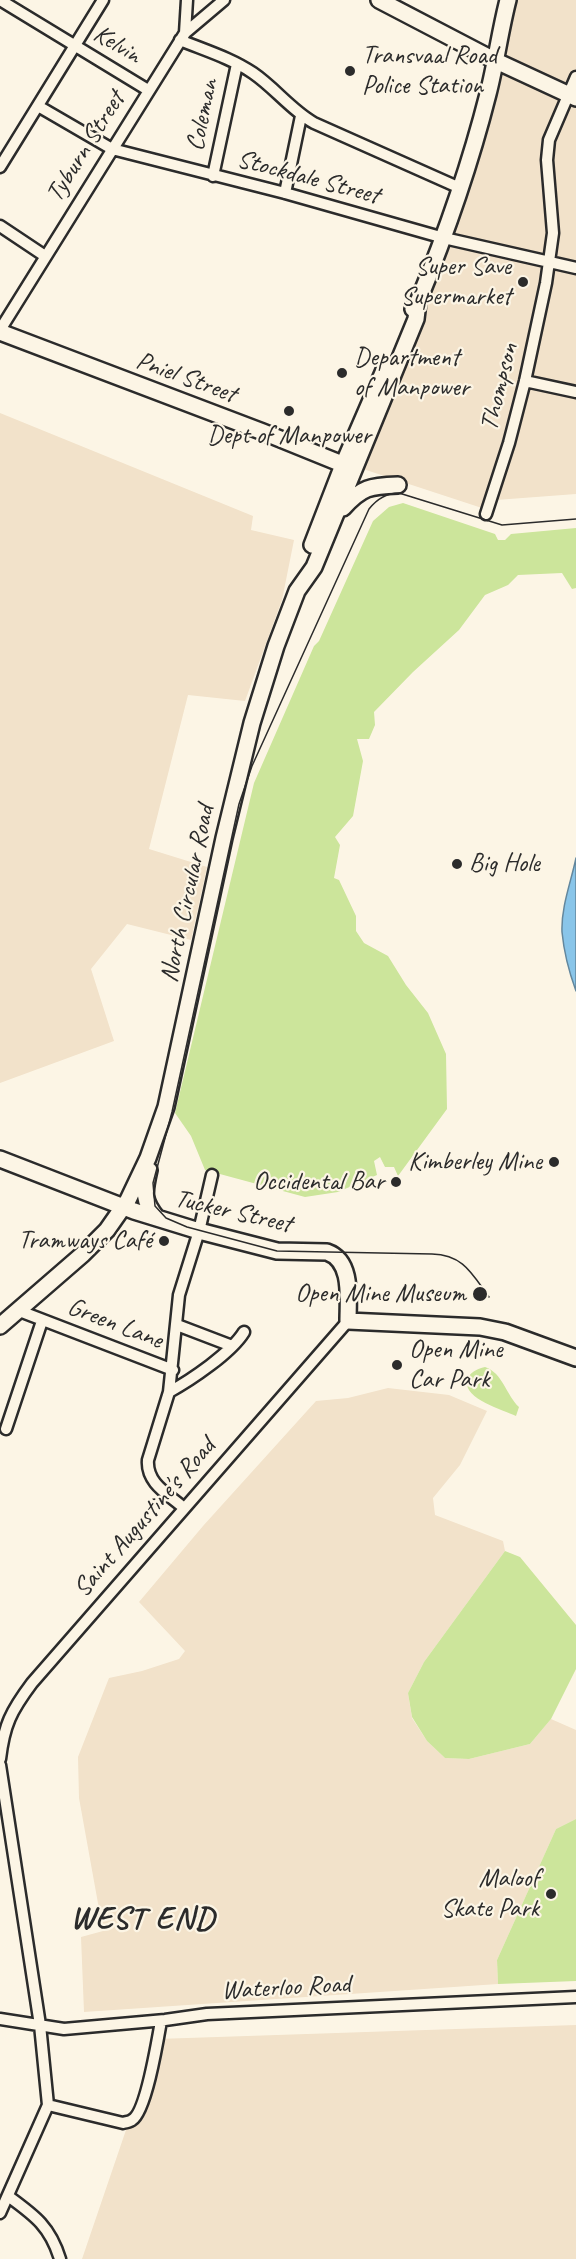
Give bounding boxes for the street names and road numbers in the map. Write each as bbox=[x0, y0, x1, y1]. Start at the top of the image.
street label: Kelvin bbox=[87, 19, 147, 71]
street label: Coleman bbox=[180, 76, 226, 154]
street label: Tyburn Street bbox=[40, 86, 132, 208]
street label: Stockdale Street bbox=[233, 144, 383, 212]
street label: Thompson bbox=[474, 340, 526, 434]
street label: Pniel Street bbox=[132, 346, 240, 410]
street label: North Circular Road bbox=[154, 803, 222, 985]
street label: Tucker Street bbox=[172, 1183, 294, 1241]
street label: Green Lane bbox=[63, 1292, 167, 1356]
street label: Saint Augustine's Road bbox=[67, 1432, 223, 1604]
street label: Waterloo Road bbox=[221, 1969, 351, 2007]

